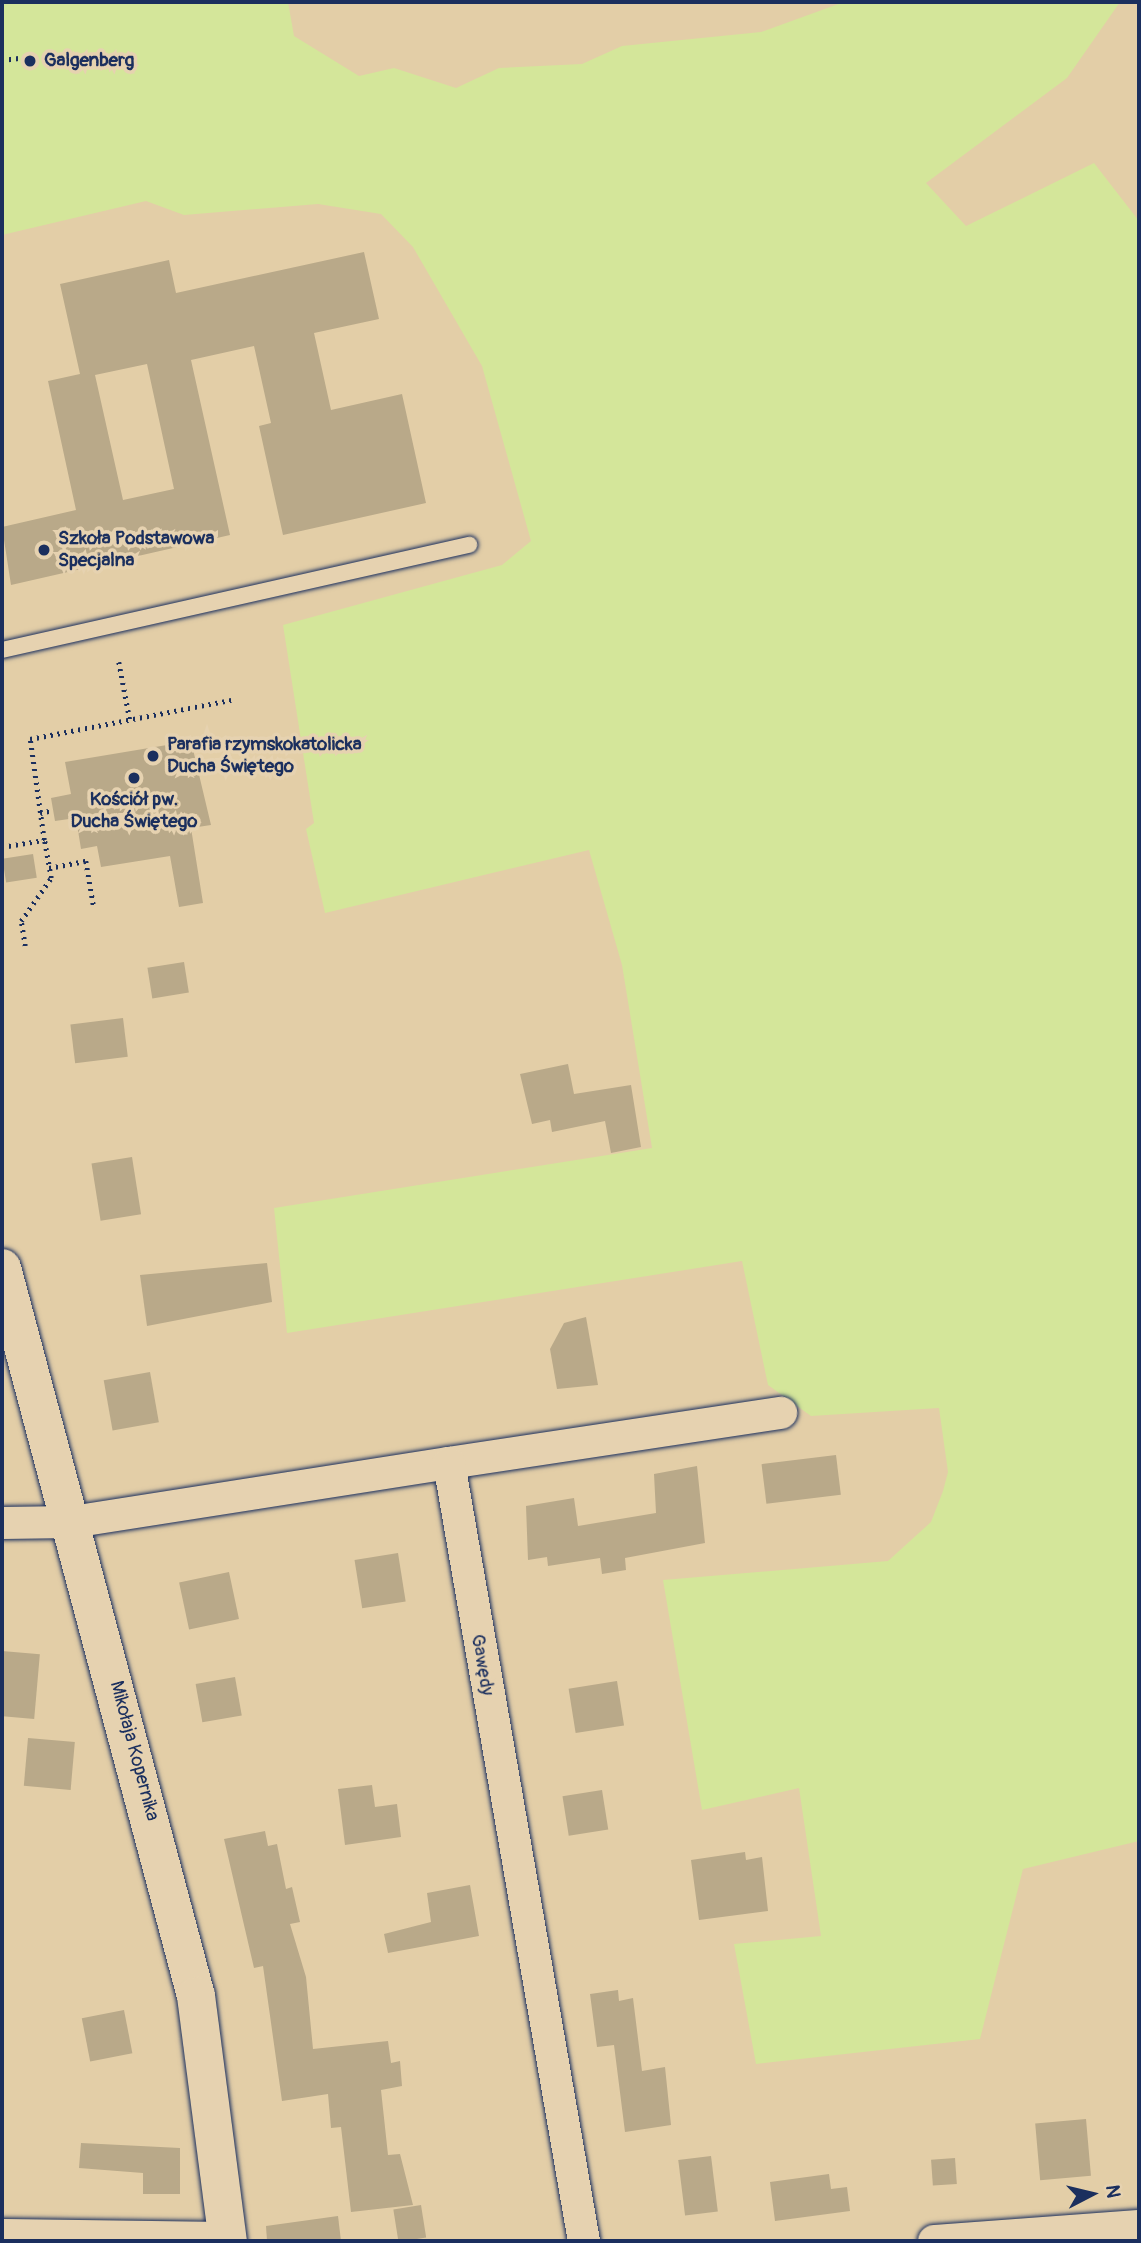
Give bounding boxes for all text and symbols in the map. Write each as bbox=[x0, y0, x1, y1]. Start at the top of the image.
place label: Galgenberg bbox=[44, 50, 134, 72]
marker: Galgenberg bbox=[22, 53, 38, 69]
place label: Szkoła Podstawowa Specjalna bbox=[58, 528, 214, 572]
marker: Szkoła Podstawowa Specjalna bbox=[36, 542, 52, 558]
place label: Parafia rzymskokatolicka Ducha Świętego bbox=[167, 734, 362, 778]
marker: Parafia rzymskokatolicka Ducha Świętego bbox=[145, 748, 161, 764]
marker: Kościół pw. Ducha Świętego bbox=[126, 770, 142, 786]
place label: Kościół pw. Ducha Świętego bbox=[71, 789, 197, 833]
street label: Gawędy bbox=[465, 1633, 499, 1697]
street label: Mikołaja Kopernika bbox=[104, 1679, 164, 1823]
north arrow bbox=[1057, 2159, 1127, 2229]
text: N bbox=[1100, 2184, 1126, 2199]

